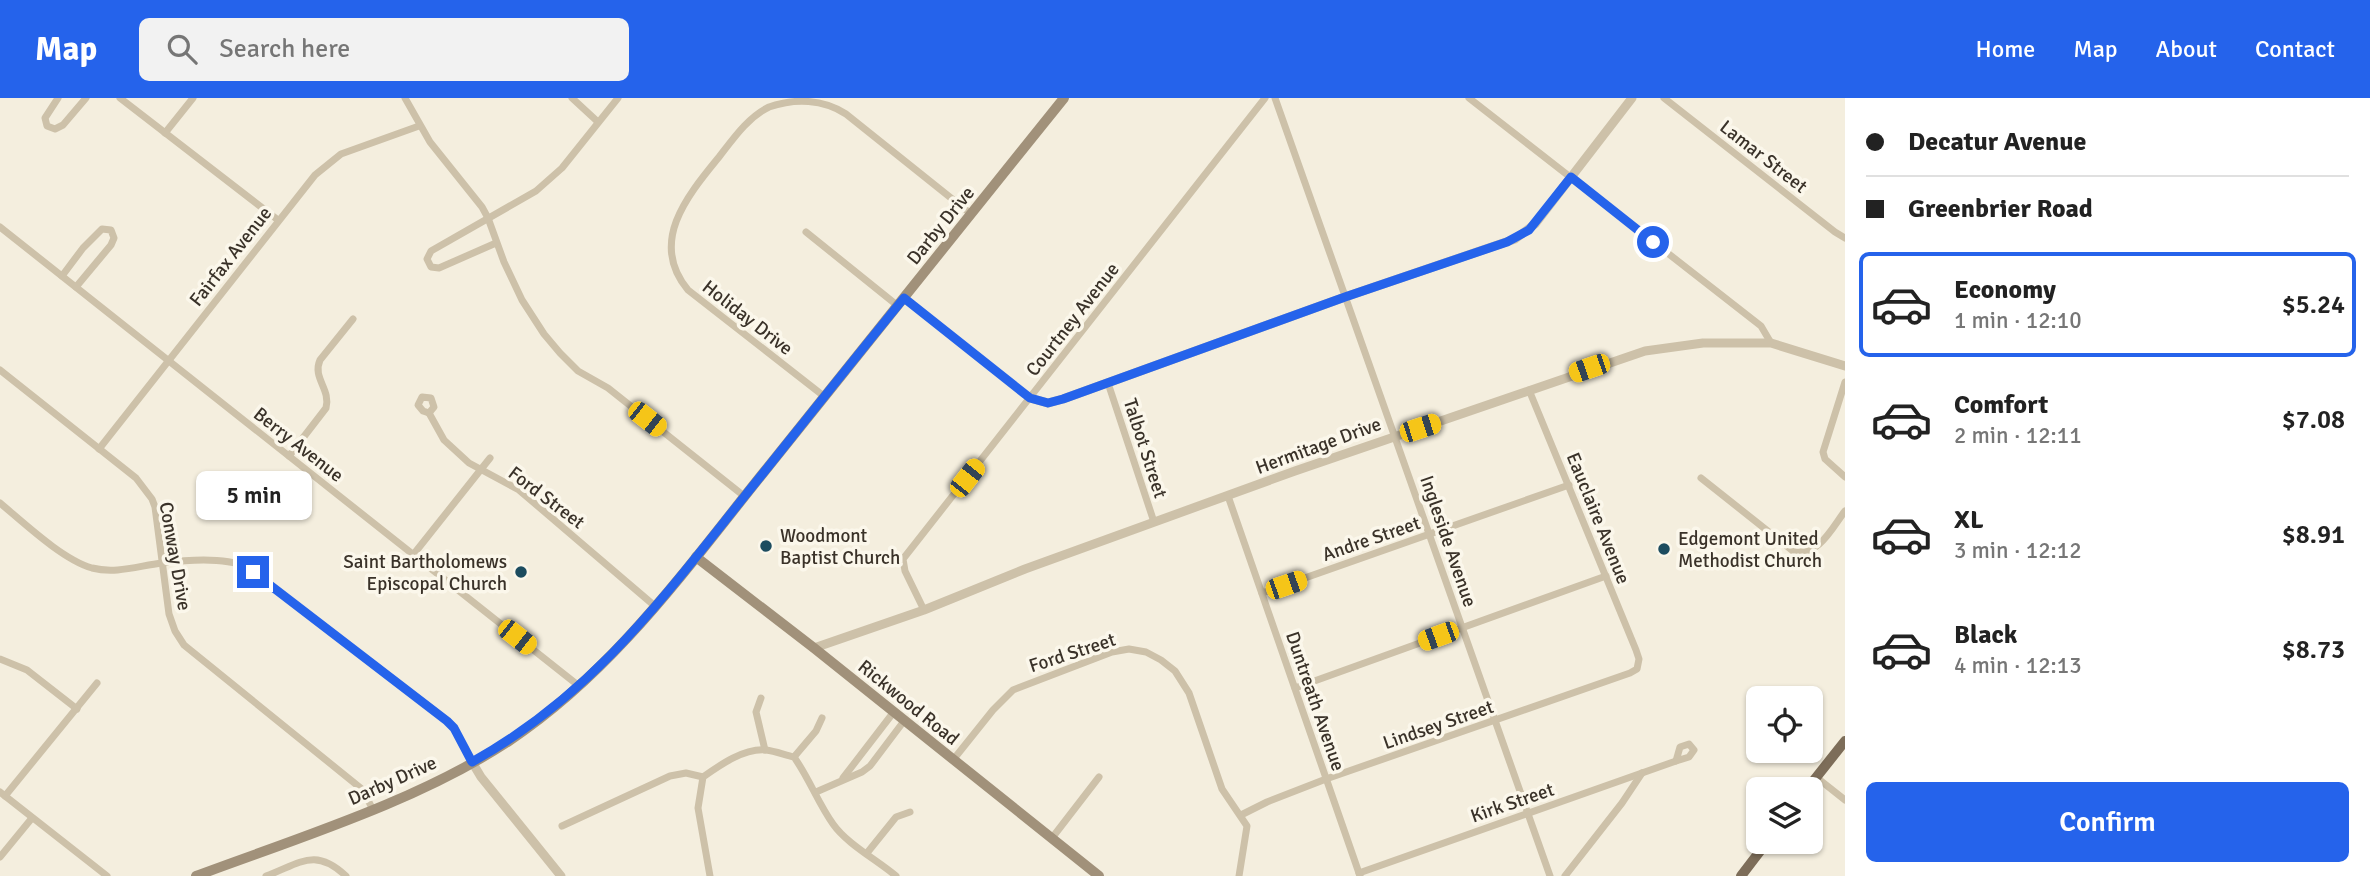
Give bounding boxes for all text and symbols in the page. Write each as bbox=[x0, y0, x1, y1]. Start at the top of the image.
search box bbox=[139, 18, 629, 81]
text: Map bbox=[35, 29, 97, 70]
icon: search bbox=[163, 30, 201, 68]
text: Search here bbox=[219, 33, 350, 65]
text: Home bbox=[1975, 34, 2035, 64]
text: Map bbox=[2073, 34, 2118, 64]
text: About bbox=[2156, 34, 2217, 64]
text: Contact bbox=[2255, 34, 2335, 64]
street label: Lamar Street bbox=[1715, 115, 1812, 199]
text: Decatur Avenue bbox=[1908, 126, 2086, 158]
street label: Darby Drive bbox=[902, 181, 980, 270]
text: Greenbrier Road bbox=[1908, 193, 2093, 225]
street label: Fairfax Avenue bbox=[184, 202, 277, 311]
route start bbox=[1637, 226, 1669, 258]
street label: Courtney Avenue bbox=[1021, 258, 1125, 381]
icon: car bbox=[1870, 273, 1933, 336]
text: Economy bbox=[1954, 274, 2056, 306]
street label: Holiday Drive bbox=[697, 275, 797, 361]
text: $5.24 bbox=[2282, 289, 2345, 321]
text: 1 min · 12:10 bbox=[1954, 306, 2082, 335]
car bbox=[1566, 351, 1613, 385]
icon: car bbox=[1870, 388, 1933, 451]
text: Comfort bbox=[1954, 389, 2048, 421]
street label: Talbot Street bbox=[1118, 396, 1173, 501]
car bbox=[624, 398, 671, 440]
street label: Berry Avenue bbox=[248, 402, 348, 487]
text: $7.08 bbox=[2282, 404, 2345, 436]
street label: Hermitage Drive bbox=[1252, 412, 1384, 480]
car bbox=[1397, 412, 1444, 444]
text: 2 min · 12:11 bbox=[1954, 421, 2082, 450]
street label: Eauclaire Avenue bbox=[1561, 449, 1635, 588]
car bbox=[946, 455, 989, 501]
street label: Ford Street bbox=[503, 461, 590, 535]
callout: 5 min bbox=[195, 470, 311, 519]
street label: Ingleside Avenue bbox=[1414, 472, 1482, 610]
text: 5 min bbox=[226, 481, 282, 510]
street label: Conway Drive bbox=[154, 500, 196, 612]
icon: car bbox=[1870, 503, 1933, 566]
text: XL bbox=[1954, 504, 1984, 536]
street label: Andre Street bbox=[1319, 511, 1424, 567]
text: $8.91 bbox=[2282, 519, 2345, 551]
place label: Woodmont Baptist Church bbox=[780, 524, 900, 570]
place label: Edgemont United Methodist Church bbox=[1678, 527, 1822, 573]
text: 3 min · 12:12 bbox=[1954, 536, 2082, 565]
marker: Woodmont Baptist Church bbox=[758, 538, 774, 554]
marker: Edgemont United Methodist Church bbox=[1656, 541, 1672, 557]
place label: Saint Bartholomews Episcopal Church bbox=[343, 550, 507, 596]
route end bbox=[237, 556, 269, 588]
marker: Saint Bartholomews Episcopal Church bbox=[513, 564, 529, 580]
car bbox=[1263, 568, 1310, 602]
car bbox=[494, 616, 541, 658]
icon: car bbox=[1870, 618, 1933, 681]
car bbox=[1415, 619, 1462, 653]
text: Black bbox=[1954, 619, 2017, 651]
street label: Ford Street bbox=[1026, 628, 1119, 678]
street label: Duntreath Avenue bbox=[1280, 628, 1350, 774]
text: $8.73 bbox=[2282, 634, 2345, 666]
text: 4 min · 12:13 bbox=[1954, 651, 2082, 680]
street label: Rickwood Road bbox=[853, 655, 964, 751]
map controls bbox=[1746, 686, 1823, 854]
button: locate bbox=[1746, 686, 1823, 763]
street label: Lindsey Street bbox=[1380, 695, 1497, 755]
street label: Darby Drive bbox=[344, 751, 440, 811]
street label: Kirk Street bbox=[1467, 777, 1558, 828]
button: layers bbox=[1746, 777, 1823, 854]
button: Confirm bbox=[1866, 782, 2349, 862]

